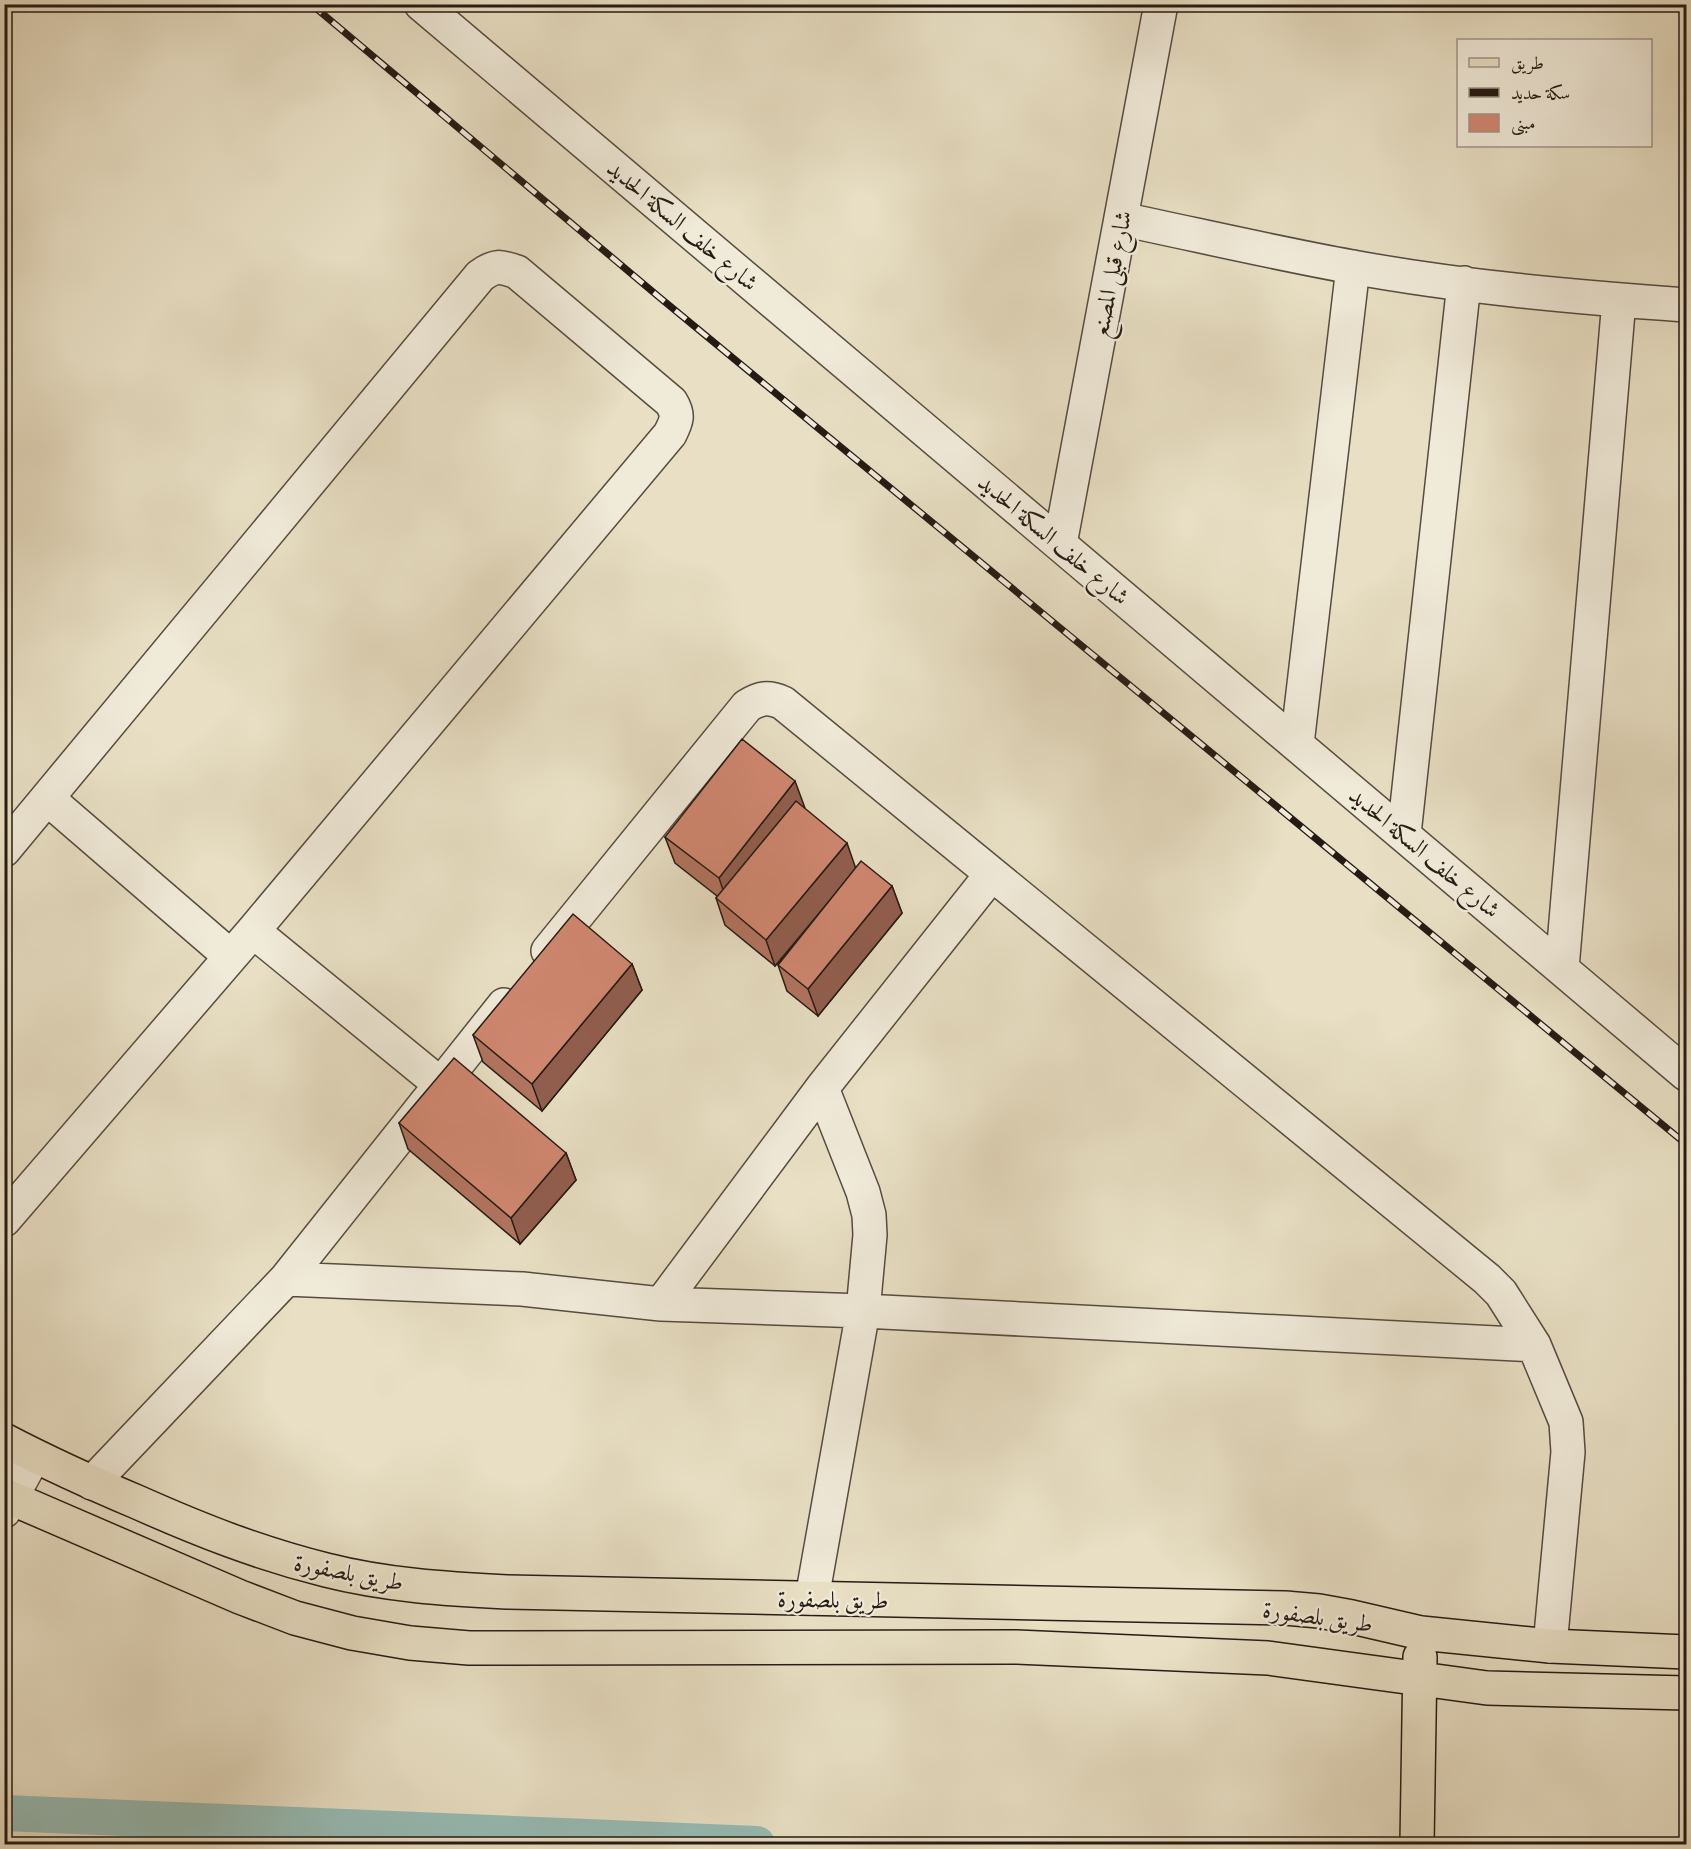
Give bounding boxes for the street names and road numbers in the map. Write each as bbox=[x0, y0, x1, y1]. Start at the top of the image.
street label: شارع خلف السكة الحديد bbox=[597, 152, 765, 301]
street label: شارع قبلى المصنع bbox=[1083, 208, 1145, 342]
street label: شارع خلف السكة الحديد bbox=[968, 466, 1136, 615]
street label: شارع خلف السكة الحديد bbox=[1339, 779, 1507, 928]
street label: طريق بلصفورة bbox=[292, 1546, 406, 1598]
street label: طريق بلصفورة bbox=[777, 1583, 889, 1615]
street label: طريق بلصفورة bbox=[1261, 1593, 1375, 1639]

